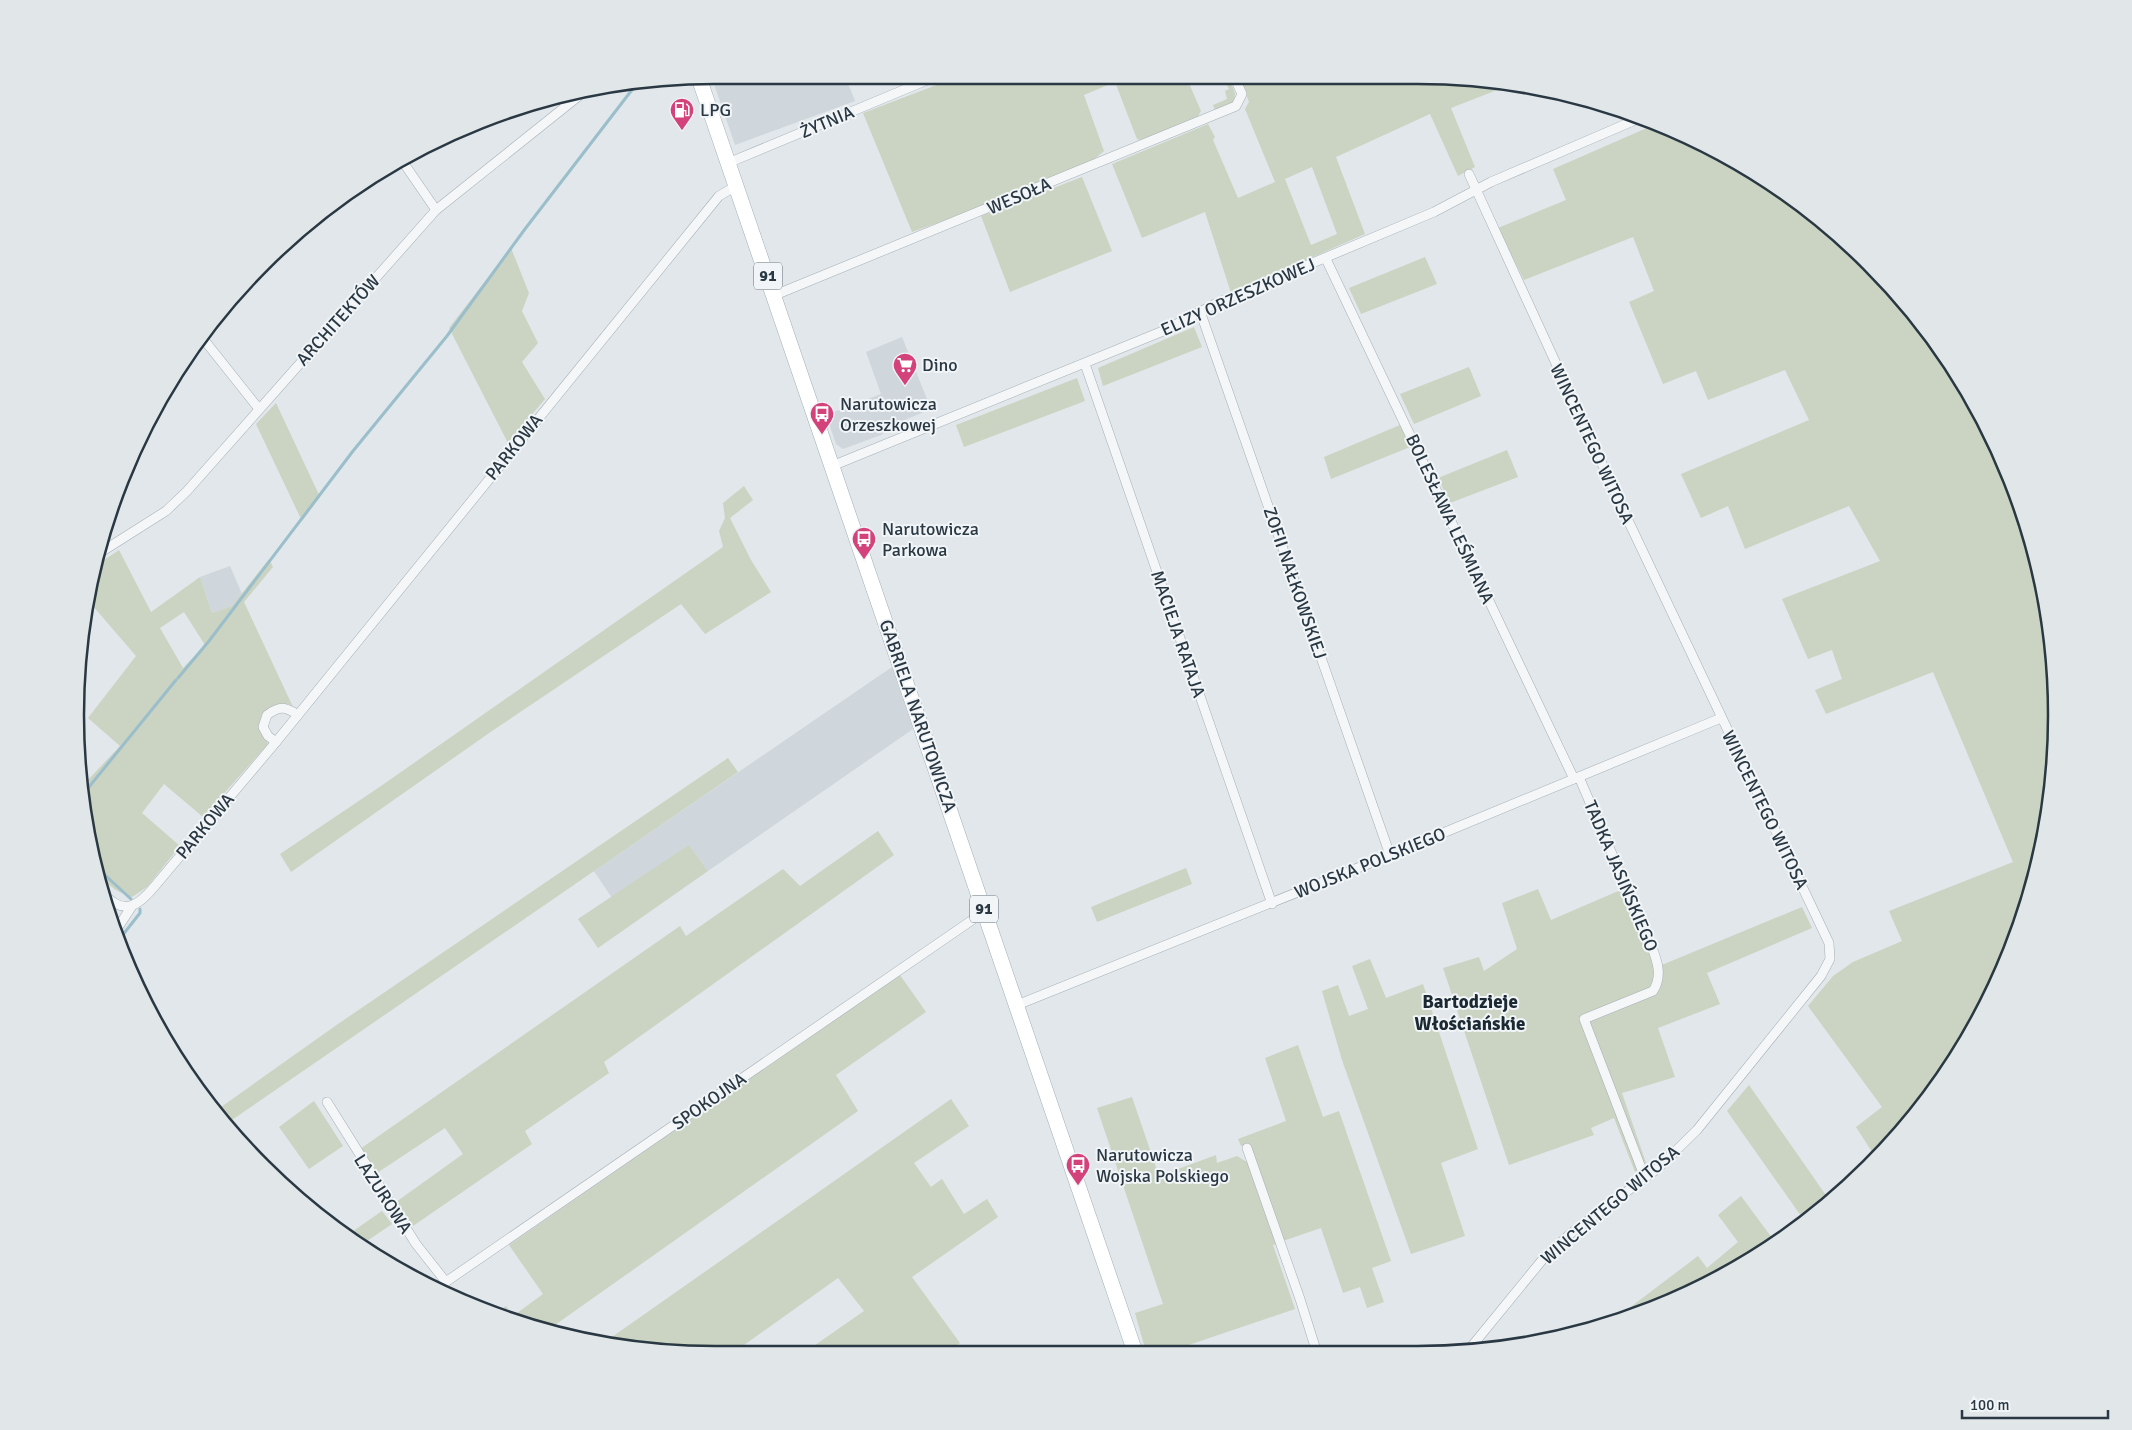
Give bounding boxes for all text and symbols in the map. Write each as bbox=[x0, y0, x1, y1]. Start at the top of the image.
fuel station icon: LPG bbox=[669, 97, 695, 131]
place label: LPG bbox=[700, 99, 731, 121]
street label: ŻYTNIA bbox=[797, 101, 857, 143]
street label: WESOŁA bbox=[984, 173, 1054, 219]
street label: ELIZY ORZESZKOWEJ bbox=[1157, 253, 1319, 341]
road number: 91 bbox=[754, 262, 782, 290]
street label: ARCHITEKTÓW bbox=[291, 270, 385, 370]
supermarket icon: Dino bbox=[892, 352, 918, 386]
place label: Dino bbox=[922, 354, 958, 376]
street label: WINCENTEGO WITOSA bbox=[1545, 360, 1639, 528]
place label: Narutowicza Orzeszkowej bbox=[840, 393, 937, 436]
bus stop icon: Narutowicza Orzeszkowej bbox=[809, 401, 835, 435]
street label: PARKOWA bbox=[481, 409, 547, 485]
street label: BOLESŁAWA LEŚMIANA bbox=[1401, 431, 1499, 607]
street label: ZOFII NAŁKOWSKIEJ bbox=[1259, 504, 1331, 662]
place label: Narutowicza Parkowa bbox=[882, 518, 979, 561]
bus stop icon: Narutowicza Parkowa bbox=[851, 526, 877, 560]
street label: MACIEJA RATAJA bbox=[1146, 568, 1210, 700]
street label: GABRIELA NARUTOWICZA bbox=[875, 617, 961, 815]
street label: WINCENTEGO WITOSA bbox=[1717, 727, 1813, 893]
street label: PARKOWA bbox=[171, 789, 239, 863]
street label: TADKA JASIŃSKIEGO bbox=[1579, 797, 1663, 955]
street label: WOJSKA POLSKIEGO bbox=[1291, 823, 1449, 903]
road number: 91 bbox=[970, 896, 998, 922]
district label: Bartodzieje Włościańskie bbox=[1415, 990, 1525, 1036]
street label: SPOKOJNA bbox=[668, 1068, 750, 1134]
street label: WINCENTEGO WITOSA bbox=[1536, 1141, 1684, 1269]
place label: Narutowicza Wojska Polskiego bbox=[1096, 1144, 1229, 1187]
street label: LAZUROWA bbox=[349, 1150, 417, 1238]
bus stop icon: Narutowicza Wojska Polskiego bbox=[1065, 1152, 1091, 1186]
scale bar bbox=[1962, 1388, 2108, 1420]
text: 100 m bbox=[1970, 1396, 2010, 1414]

